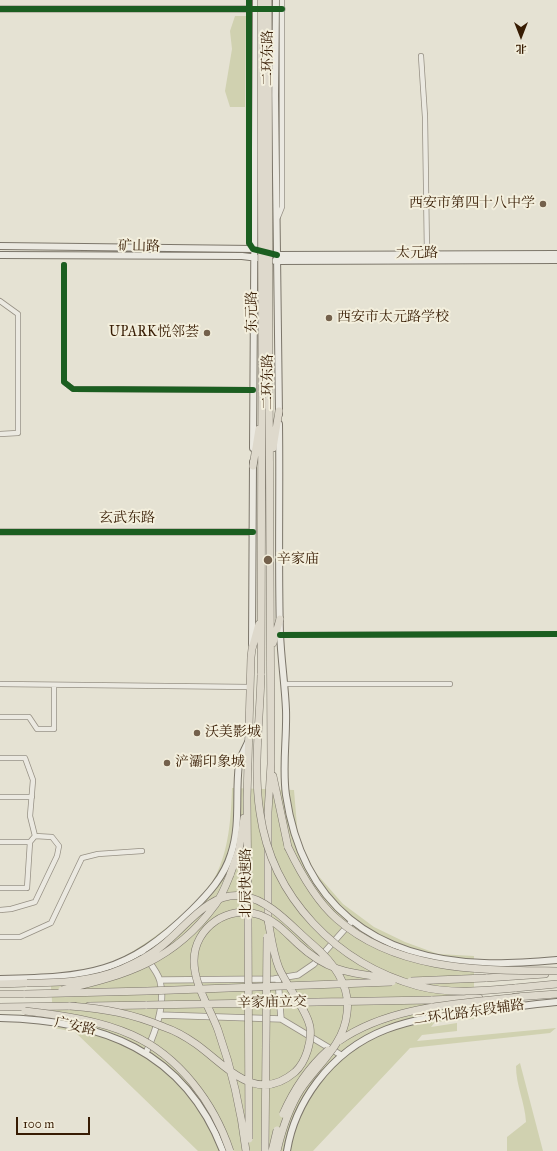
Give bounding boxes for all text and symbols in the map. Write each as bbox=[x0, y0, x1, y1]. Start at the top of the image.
north arrow bbox=[501, 16, 541, 56]
street label: 二环东路 bbox=[261, 30, 277, 86]
text: 北 bbox=[516, 42, 527, 55]
place label: 西安市第四十八中学 bbox=[409, 196, 535, 212]
marker: 西安市第四十八中学 bbox=[538, 199, 548, 209]
street label: 矿山路 bbox=[118, 238, 160, 256]
street label: 太元路 bbox=[396, 246, 438, 262]
street label: 东元路 bbox=[245, 291, 261, 333]
place label: 西安市太元路学校 bbox=[337, 310, 449, 326]
marker: 西安市太元路学校 bbox=[324, 313, 334, 323]
place label: UPARK悦邻荟 bbox=[109, 325, 199, 341]
marker: UPARK悦邻荟 bbox=[202, 328, 212, 338]
street label: 二环东路 bbox=[261, 354, 277, 410]
street label: 玄武东路 bbox=[99, 511, 155, 527]
place label: 辛家庙 bbox=[277, 552, 319, 568]
marker: 辛家庙 bbox=[262, 554, 274, 566]
place label: 沃美影城 bbox=[205, 725, 261, 741]
marker: 沃美影城 bbox=[192, 728, 202, 738]
place label: 浐灞印象城 bbox=[175, 755, 245, 771]
marker: 浐灞印象城 bbox=[162, 758, 172, 768]
street label: 北辰快速路 bbox=[239, 848, 255, 918]
street label: 辛家庙立交 bbox=[237, 994, 307, 1012]
street label: 二环北路东段辅路 bbox=[412, 997, 526, 1029]
street label: 广安路 bbox=[53, 1014, 97, 1040]
scale bar bbox=[18, 1109, 92, 1135]
text: 100 m bbox=[23, 1117, 54, 1131]

